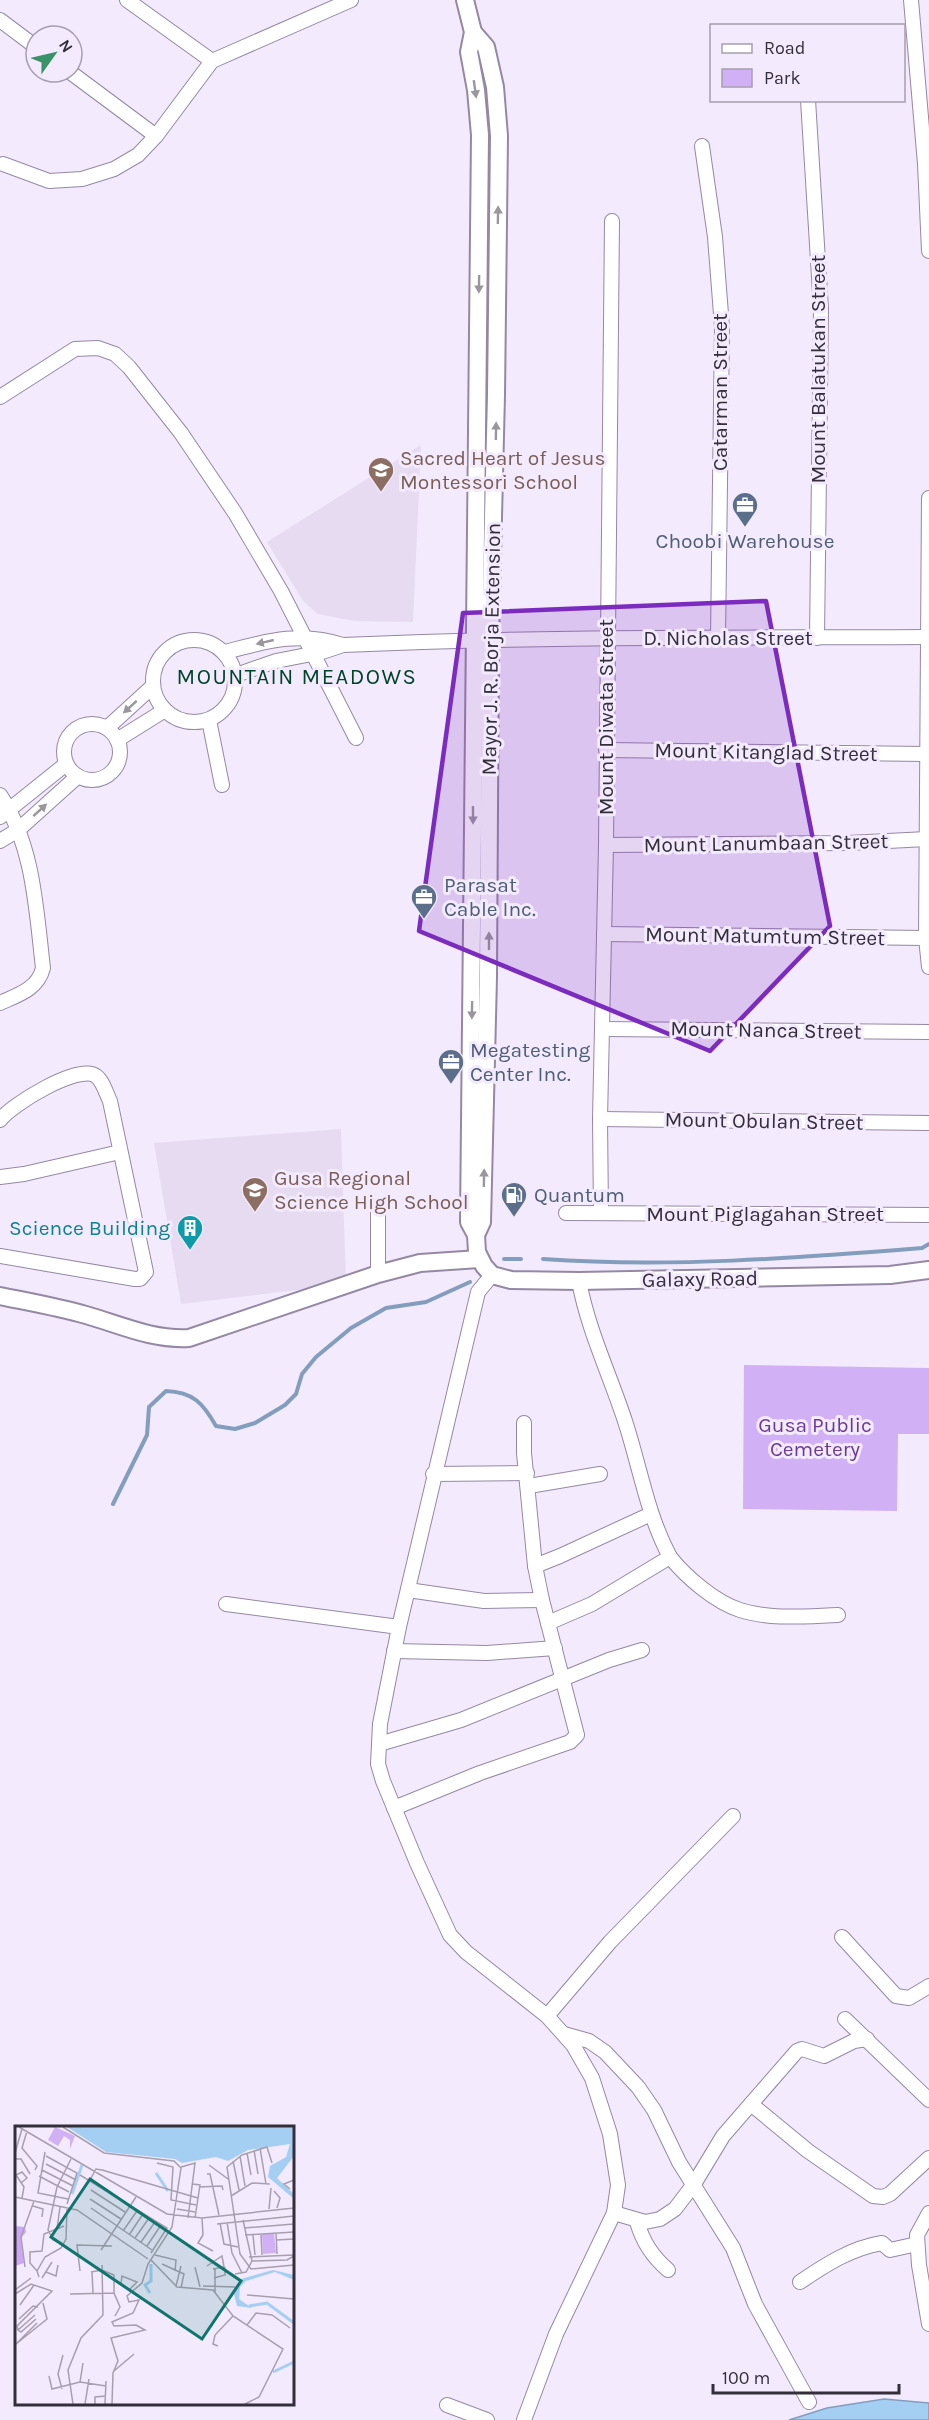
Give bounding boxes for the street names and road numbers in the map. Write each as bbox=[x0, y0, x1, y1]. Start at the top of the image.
street label: Mount Balatukan Street bbox=[806, 254, 830, 483]
street label: Catarman Street bbox=[708, 313, 732, 471]
street label: Mayor J. R. Borja Extension bbox=[477, 523, 505, 775]
street label: Mount Diwata Street bbox=[594, 619, 618, 815]
street label: D. Nicholas Street bbox=[643, 626, 813, 650]
street label: Mount Kitanglad Street bbox=[654, 738, 878, 766]
street label: Mount Lanumbaan Street bbox=[643, 829, 889, 857]
street label: Mount Matumtum Street bbox=[645, 922, 885, 950]
street label: Mount Nanca Street bbox=[670, 1016, 862, 1044]
street label: Mount Obulan Street bbox=[664, 1107, 864, 1135]
street label: Mount Piglagahan Street bbox=[646, 1202, 884, 1226]
street label: Galaxy Road bbox=[642, 1266, 758, 1292]

